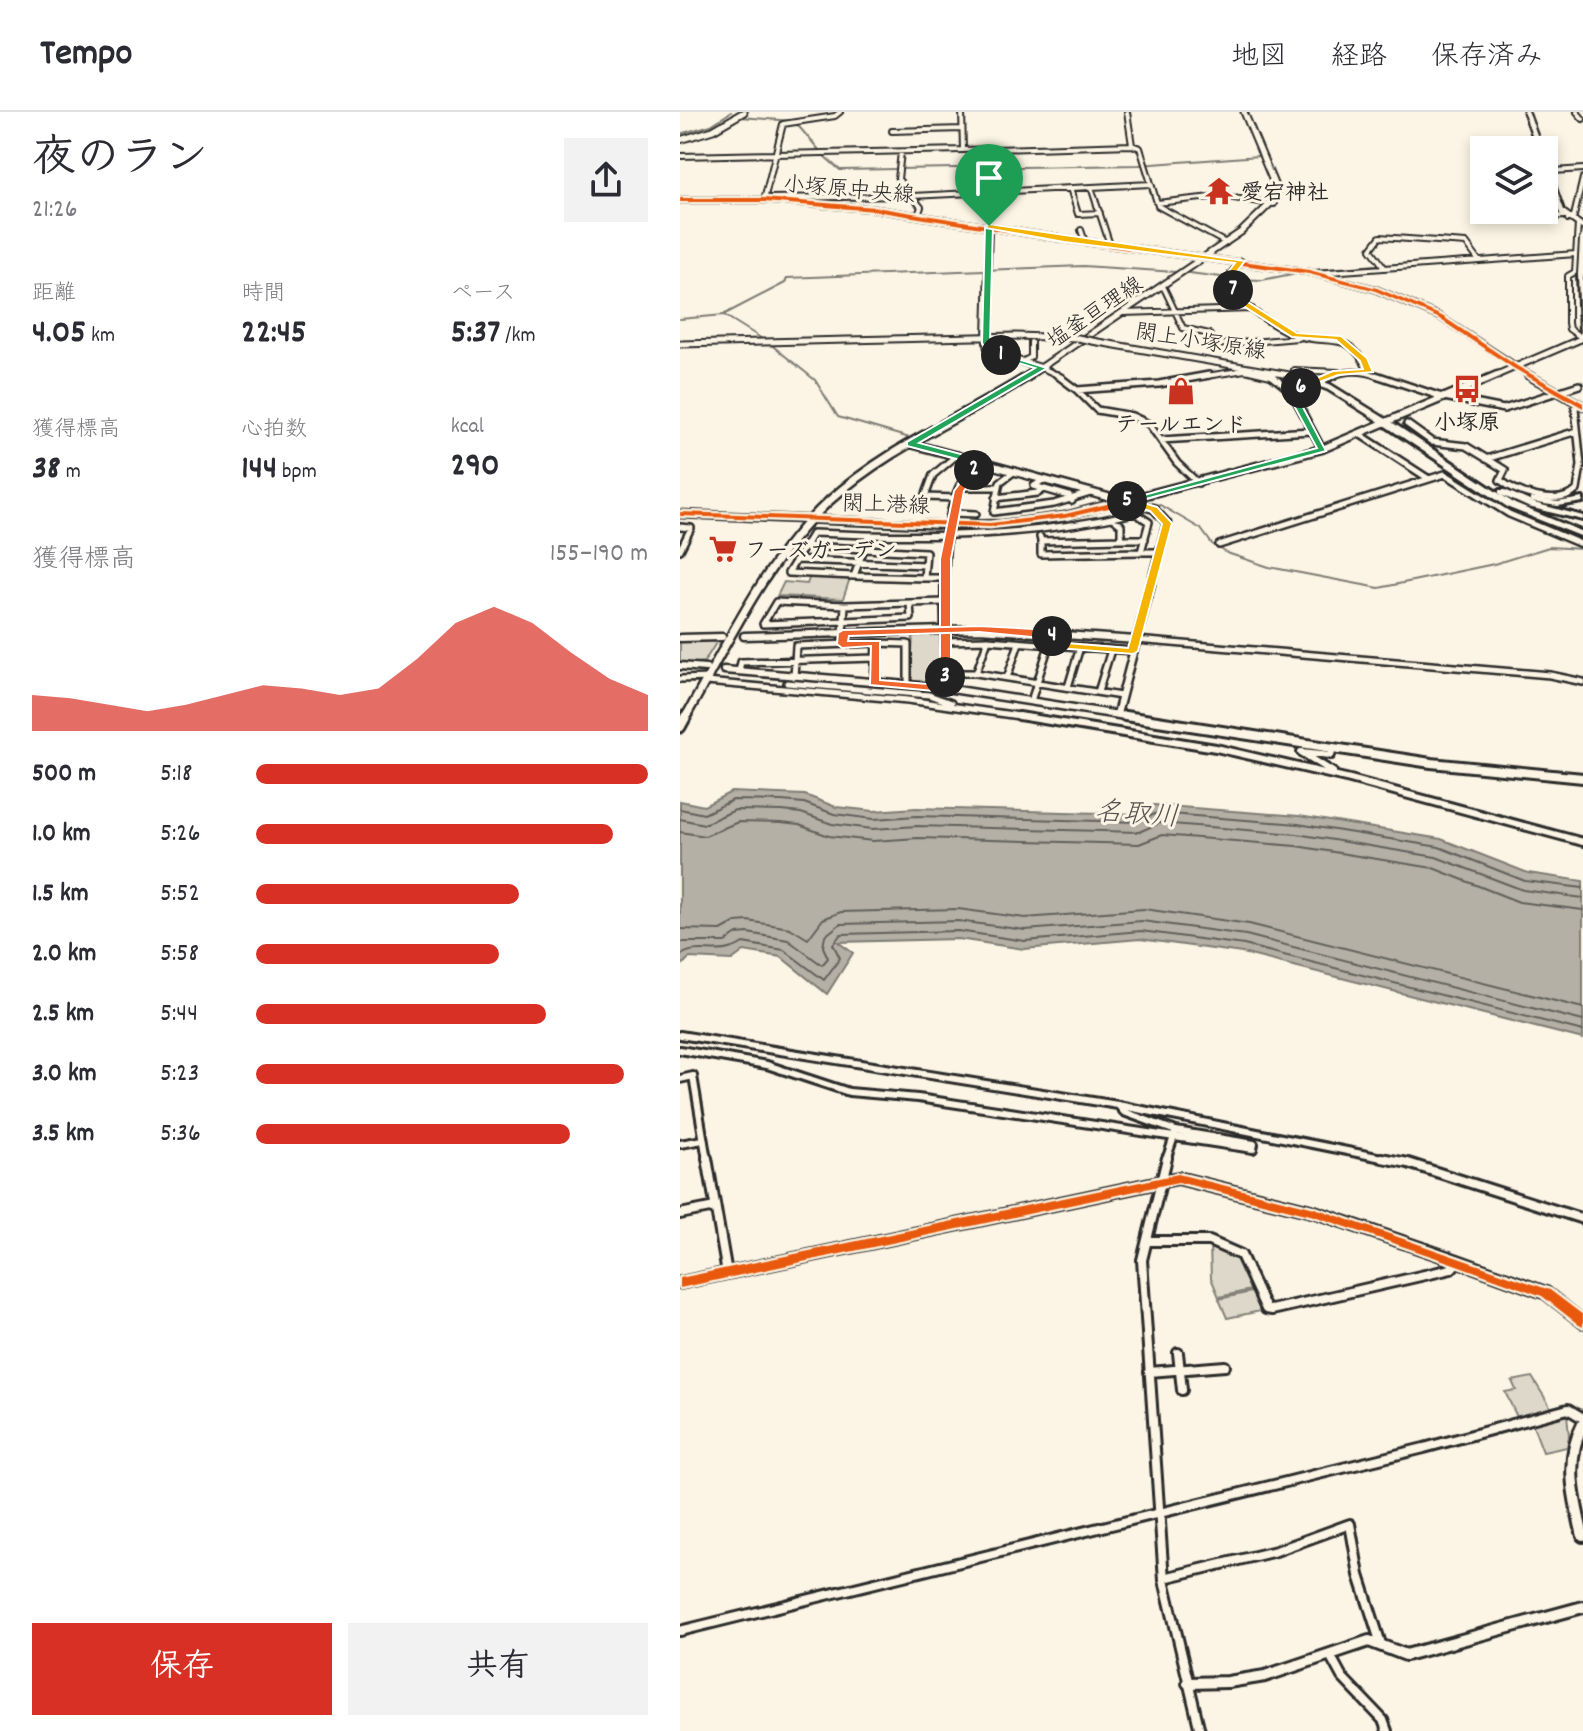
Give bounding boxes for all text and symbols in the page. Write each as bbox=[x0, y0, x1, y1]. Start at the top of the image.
text: Tempo bbox=[40, 28, 132, 83]
text: 地図 bbox=[1231, 39, 1287, 79]
text: 経路 bbox=[1331, 39, 1387, 79]
text: 保存済み bbox=[1431, 39, 1543, 79]
text: 夜のラン bbox=[32, 130, 208, 193]
map controls bbox=[1470, 136, 1558, 224]
button: layers bbox=[1470, 136, 1558, 224]
button: share bbox=[564, 138, 648, 222]
pin bbox=[955, 144, 1023, 226]
icon: arrive bbox=[967, 156, 1011, 200]
street label: 小塚原中央線 bbox=[782, 170, 916, 213]
temple icon: 愛宕神社 bbox=[1204, 176, 1234, 206]
place label: 愛宕神社 bbox=[1241, 179, 1329, 210]
text: 21:26 bbox=[32, 192, 77, 229]
street label: 塩釜亘理線 bbox=[1042, 270, 1150, 358]
pin: 7 bbox=[1213, 270, 1253, 310]
text: 7 bbox=[1229, 274, 1237, 305]
text: 距離 bbox=[32, 279, 76, 310]
text: 時間 bbox=[241, 279, 285, 310]
text: ペース bbox=[451, 279, 515, 310]
text: 4.05 bbox=[32, 310, 86, 359]
text: 22:45 bbox=[241, 310, 307, 359]
text: 5:37 bbox=[451, 310, 500, 359]
street label: 閖上小塚原線 bbox=[1133, 318, 1268, 369]
text: km bbox=[86, 321, 115, 352]
text: /km bbox=[500, 321, 536, 352]
pin: 1 bbox=[981, 335, 1021, 375]
text: 1 bbox=[999, 339, 1003, 370]
pin: 6 bbox=[1281, 368, 1321, 408]
text: 6 bbox=[1296, 372, 1306, 403]
bus stop icon: 小塚原 bbox=[1452, 374, 1482, 404]
shop icon: テールエンド bbox=[1166, 376, 1196, 406]
place label: 小塚原 bbox=[1434, 409, 1500, 440]
place label: テールエンド bbox=[1115, 411, 1247, 442]
text: kcal bbox=[451, 412, 484, 443]
text: 獲得標高 bbox=[32, 415, 120, 446]
text: 心拍数 bbox=[241, 415, 307, 446]
text: 290 bbox=[451, 443, 500, 492]
text: 38 bbox=[32, 446, 61, 495]
text: 144 bbox=[241, 446, 277, 495]
pin: 2 bbox=[954, 450, 994, 490]
text: 2 bbox=[969, 454, 979, 485]
text: m bbox=[61, 457, 81, 488]
text: bpm bbox=[277, 457, 317, 488]
pin: 5 bbox=[1107, 481, 1147, 521]
text: 5 bbox=[1122, 485, 1132, 516]
street label: 閖上港線 bbox=[841, 489, 930, 524]
supermarket icon: フーズガーデン bbox=[708, 534, 738, 564]
text: 155–190 m bbox=[550, 536, 648, 573]
place label: フーズガーデン bbox=[745, 537, 897, 568]
text: 獲得標高 bbox=[32, 542, 136, 579]
pin: 4 bbox=[1032, 616, 1072, 656]
text: 4 bbox=[1047, 620, 1057, 651]
pin: 3 bbox=[925, 657, 965, 697]
text: 3 bbox=[940, 661, 950, 692]
text: 500 m bbox=[32, 756, 96, 793]
text: 5:18 bbox=[160, 756, 192, 793]
water label: 名取川 bbox=[1093, 794, 1180, 840]
text: 1.0 km bbox=[32, 816, 91, 853]
text: 5:26 bbox=[160, 816, 200, 853]
text: 1.5 km bbox=[32, 876, 89, 913]
text: 5:52 bbox=[160, 876, 200, 913]
text: 2.0 km bbox=[32, 936, 96, 973]
text: 5:58 bbox=[160, 936, 199, 973]
text: 2.5 km bbox=[32, 996, 94, 1033]
text: 5:44 bbox=[160, 996, 198, 1033]
text: 3.0 km bbox=[32, 1056, 97, 1093]
text: 5:23 bbox=[160, 1056, 199, 1093]
text: 3.5 km bbox=[32, 1116, 94, 1153]
text: 5:36 bbox=[160, 1116, 201, 1153]
button: 保存 bbox=[32, 1623, 332, 1715]
button: 共有 bbox=[348, 1623, 648, 1715]

